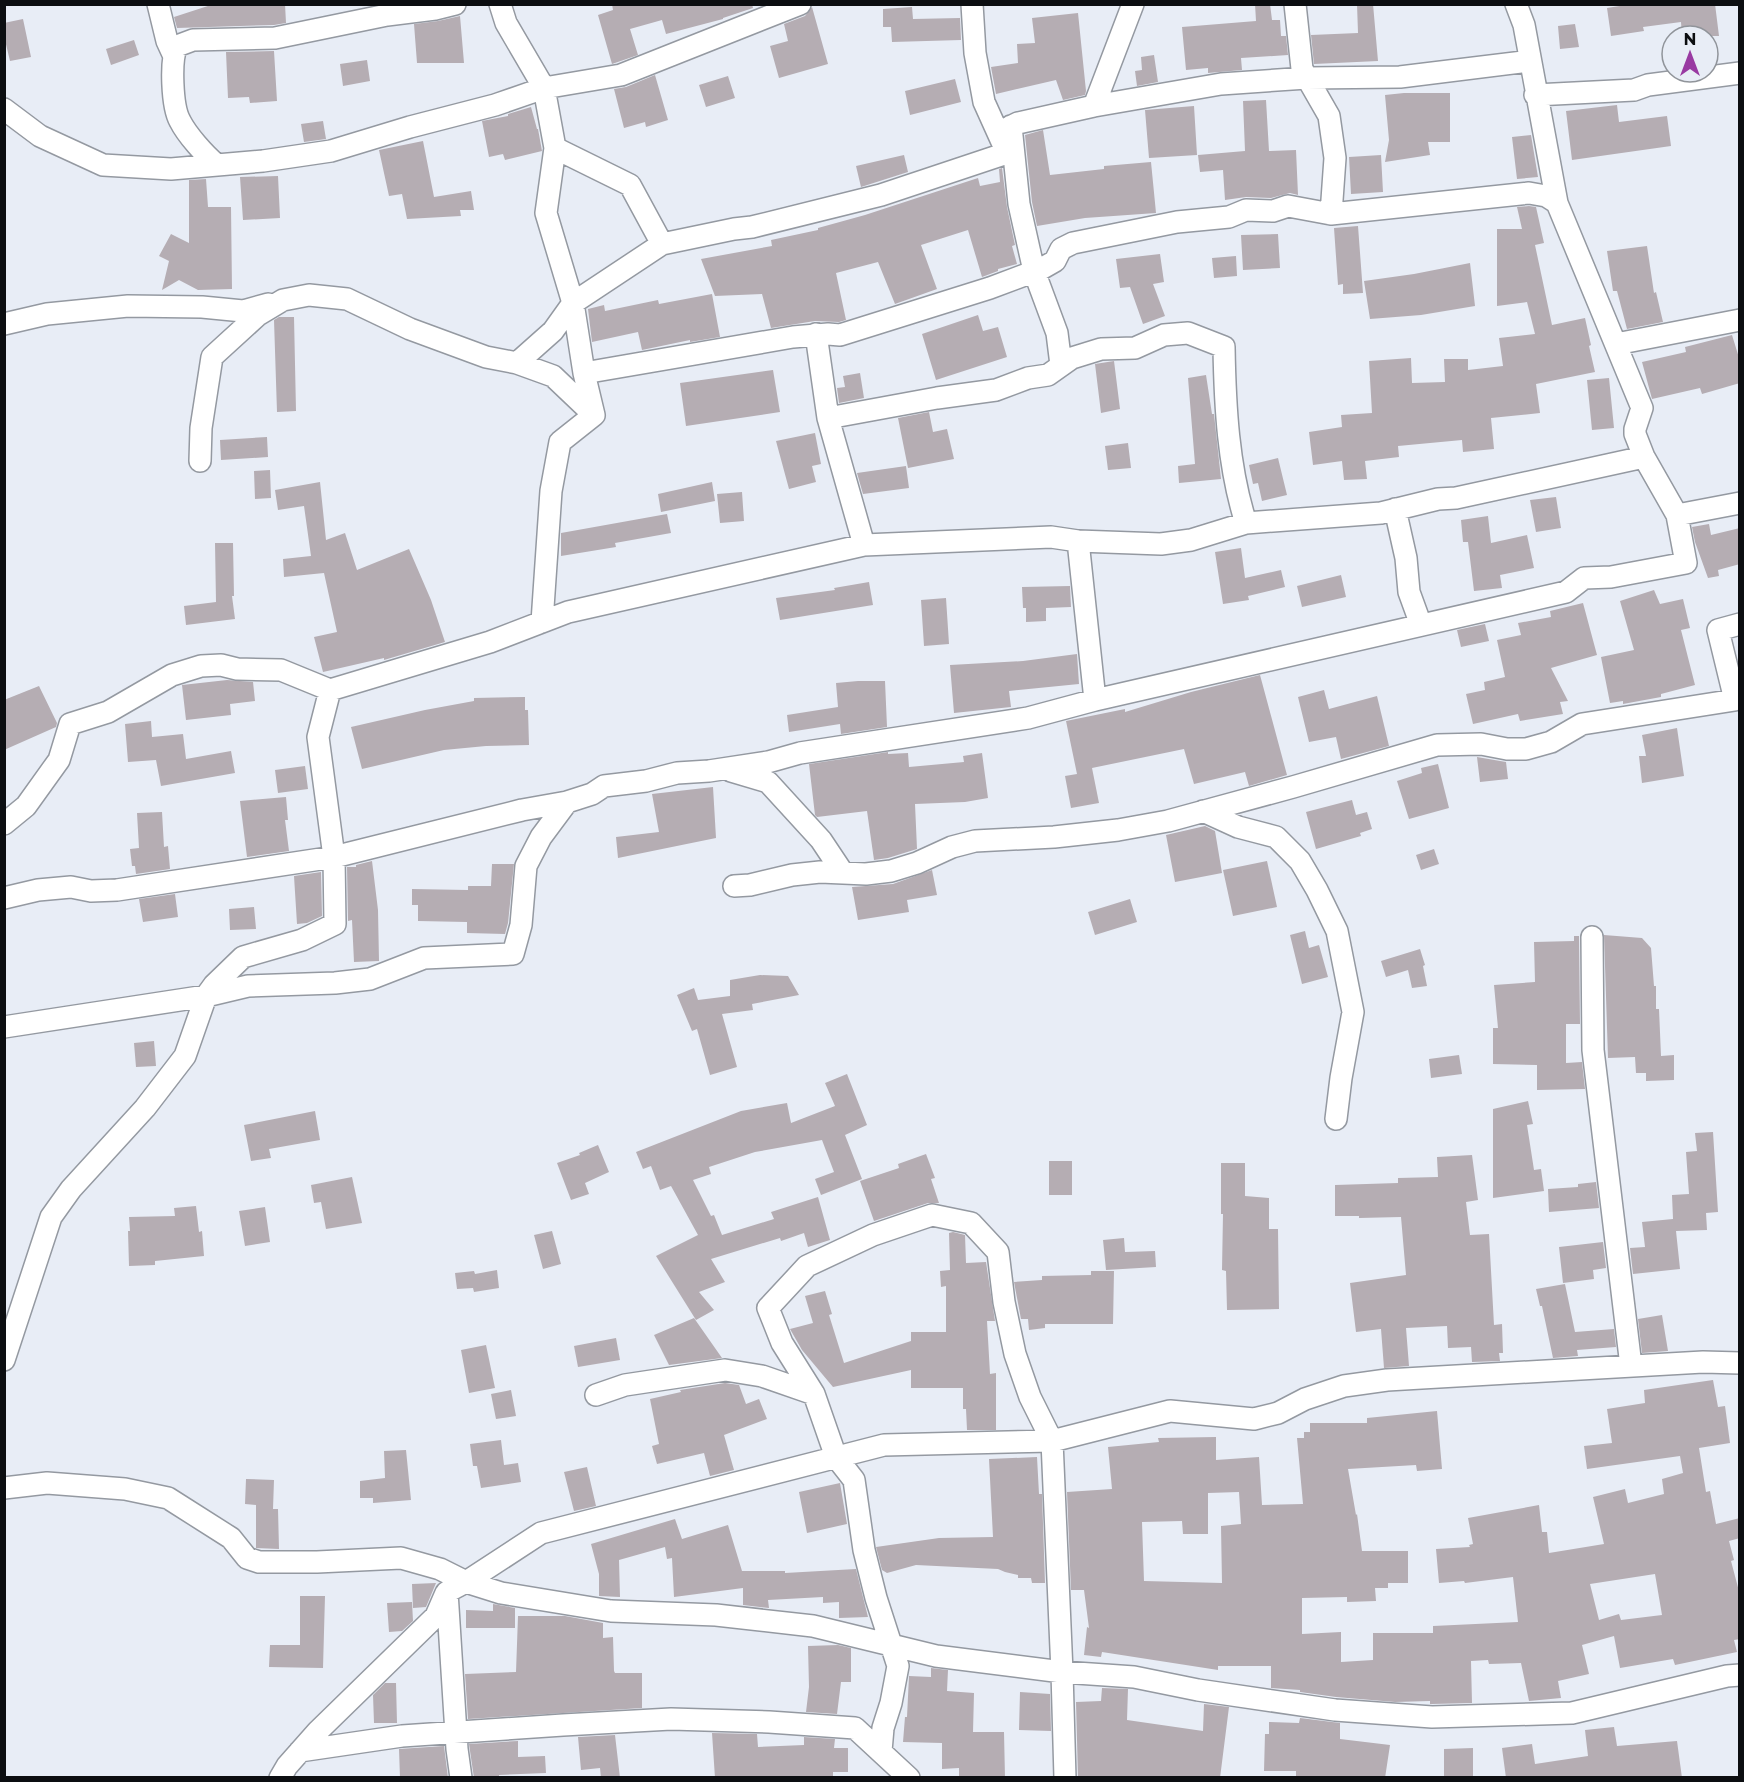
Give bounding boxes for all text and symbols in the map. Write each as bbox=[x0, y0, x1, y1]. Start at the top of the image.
north arrow bbox=[1660, 24, 1720, 84]
text: N bbox=[1684, 30, 1696, 49]

